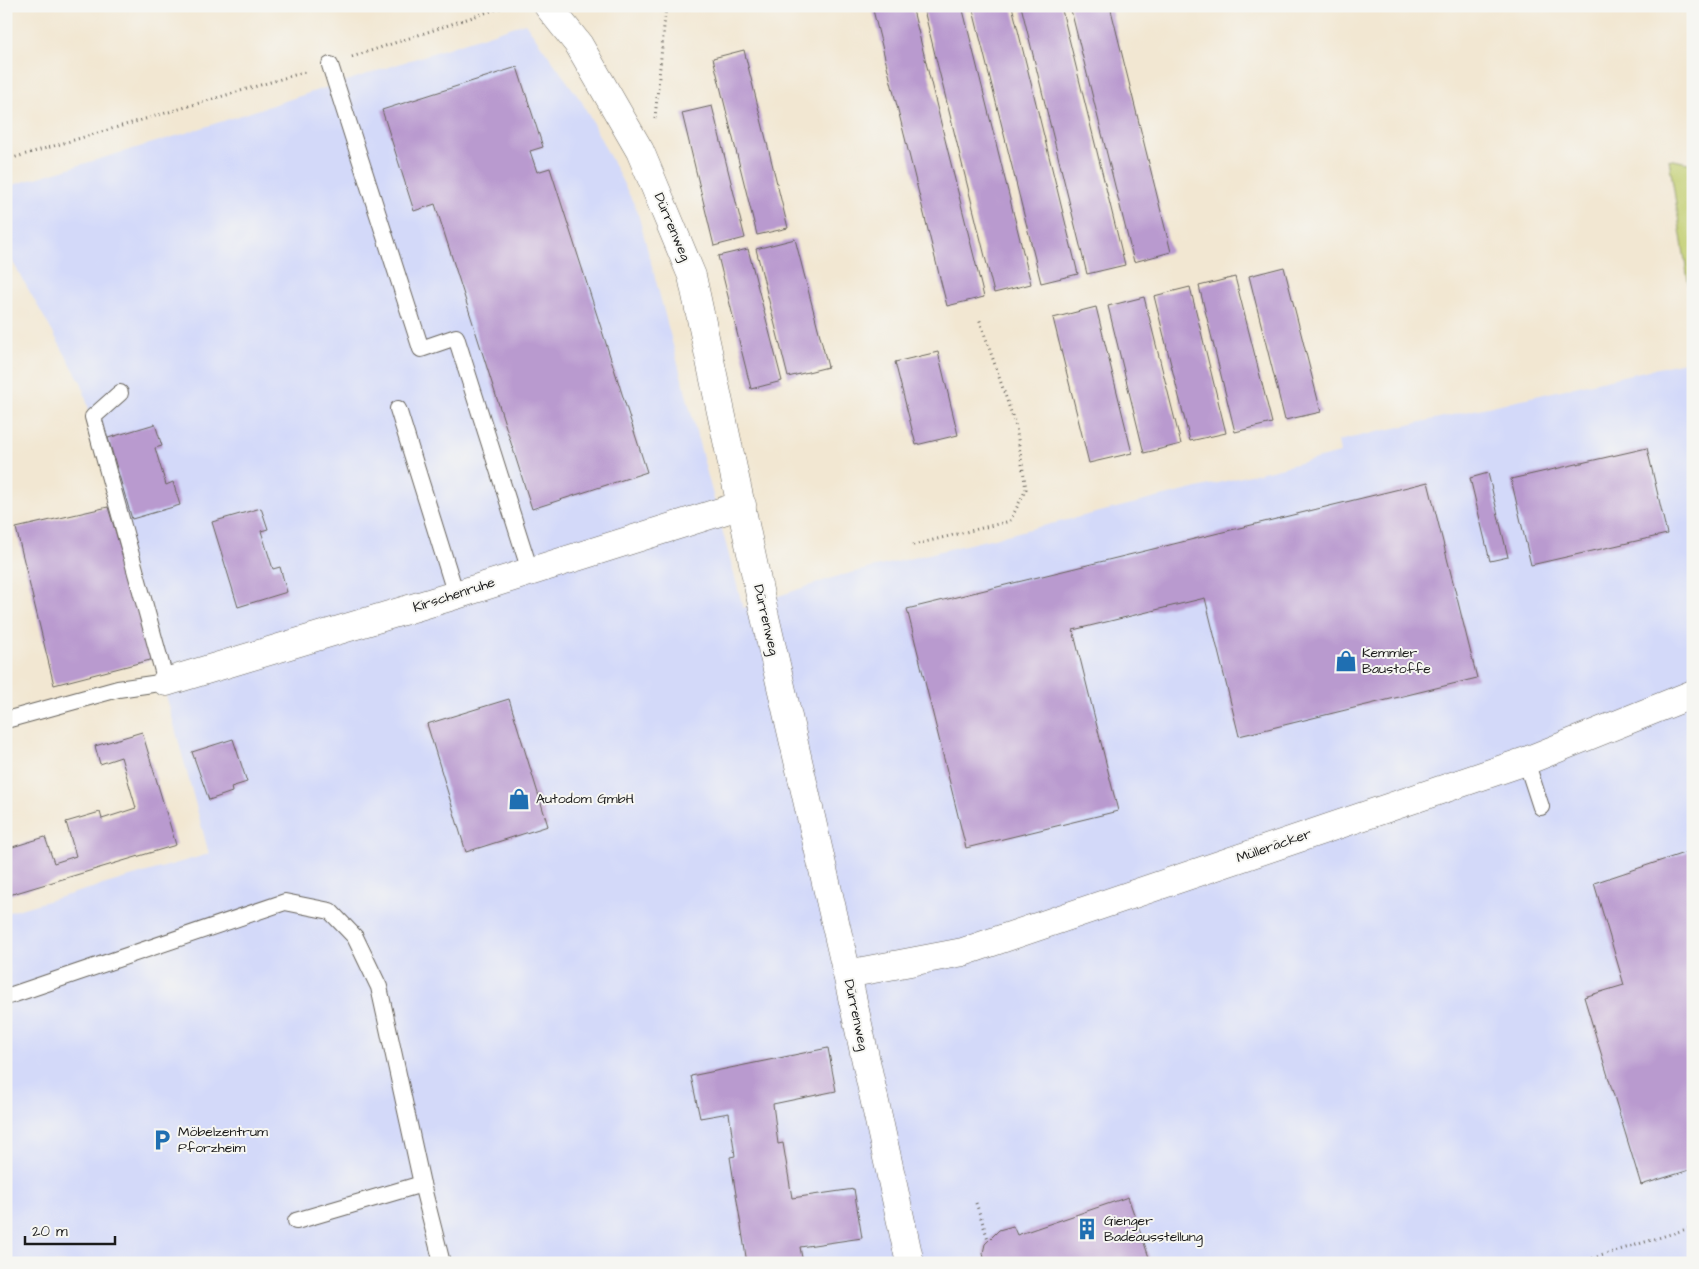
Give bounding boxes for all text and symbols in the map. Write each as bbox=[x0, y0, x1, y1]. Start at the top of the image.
street label: Dürrenweg bbox=[649, 190, 695, 264]
street label: Kirschenruhe bbox=[410, 572, 498, 618]
street label: Dürrenweg bbox=[748, 583, 784, 657]
place label: Kemmler Baustoffe bbox=[1362, 643, 1431, 679]
shop icon: Kemmler Baustoffe bbox=[1333, 648, 1359, 674]
shop icon: Autodom GmbH bbox=[506, 786, 532, 812]
place label: Autodom GmbH bbox=[536, 789, 635, 809]
street label: Mülleräcker bbox=[1234, 824, 1315, 868]
street label: Dürrenweg bbox=[839, 978, 873, 1052]
place label: Möbelzentrum Pforzheim bbox=[178, 1122, 268, 1158]
parking icon: Möbelzentrum Pforzheim bbox=[149, 1127, 175, 1153]
place label: Gienger Badeausstellung bbox=[1104, 1211, 1203, 1247]
scale bar bbox=[25, 1214, 115, 1246]
building icon: Gienger Badeausstellung bbox=[1074, 1216, 1100, 1242]
text: 20 m bbox=[32, 1221, 68, 1242]

